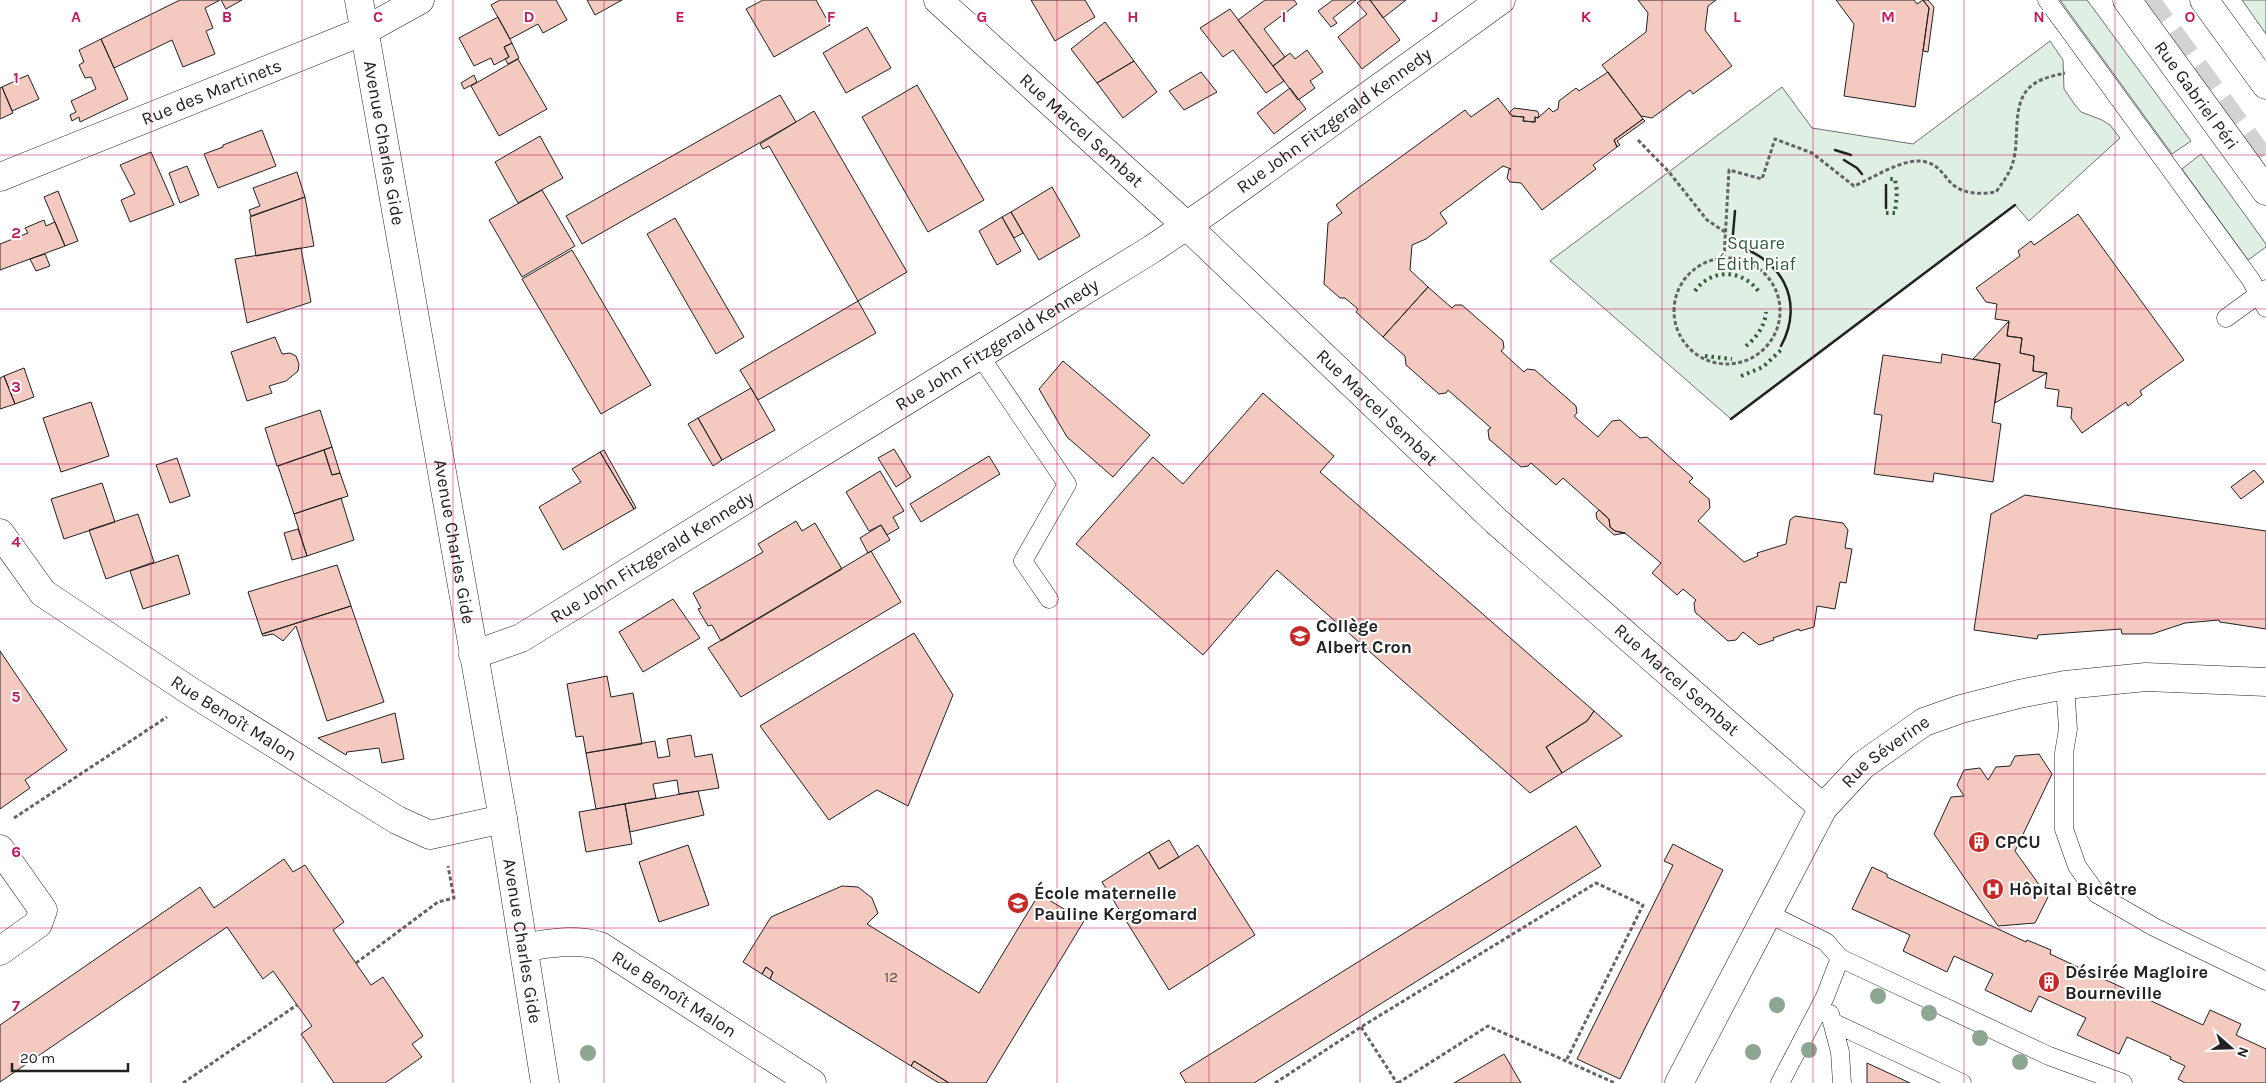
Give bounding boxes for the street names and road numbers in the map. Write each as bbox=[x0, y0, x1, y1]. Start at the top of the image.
street label: Rue Gabriel Péri bbox=[2150, 37, 2243, 154]
street label: Rue John Fitzgerald Kennedy bbox=[1232, 42, 1436, 198]
street label: Rue des Martinets bbox=[138, 54, 285, 130]
street label: Avenue Charles Gide bbox=[359, 59, 409, 227]
street label: Rue Marcel Sembat bbox=[1015, 69, 1148, 192]
street label: Rue John Fitzgerald Kennedy bbox=[891, 273, 1103, 416]
street label: Rue Marcel Sembat bbox=[1312, 344, 1442, 471]
street label: Avenue Charles Gide bbox=[429, 458, 480, 626]
street label: Rue John Fitzgerald Kennedy bbox=[546, 486, 758, 628]
street label: Rue Marcel Sembat bbox=[1610, 619, 1744, 741]
street label: Rue Benoît Malon bbox=[167, 670, 301, 766]
street label: Rue Séverine bbox=[1836, 711, 1934, 792]
street label: Avenue Charles Gide bbox=[498, 857, 546, 1025]
street label: Rue Benoît Malon bbox=[608, 946, 741, 1042]

